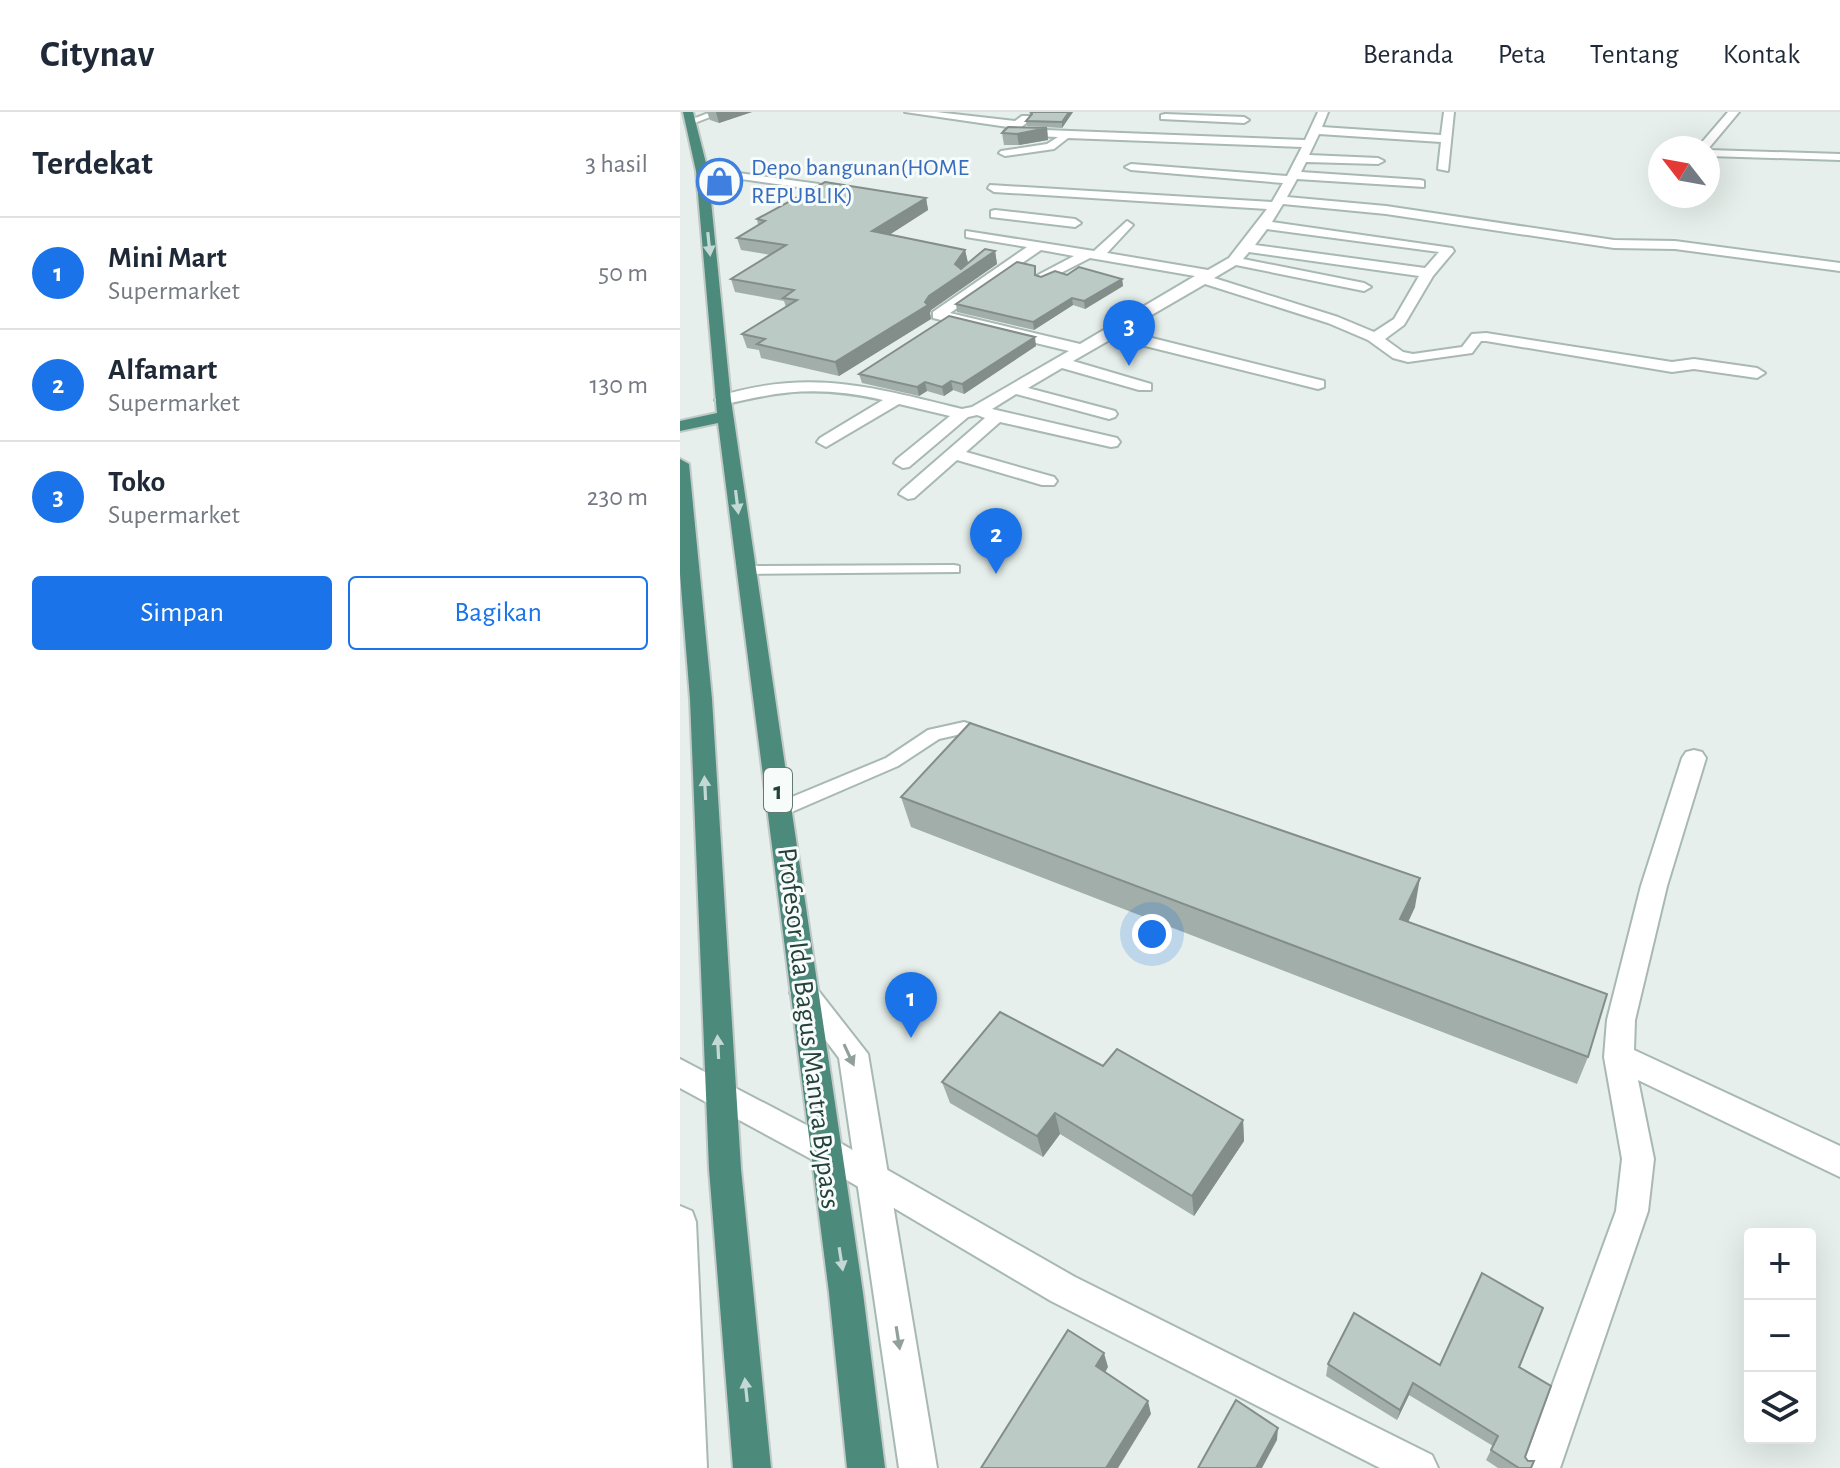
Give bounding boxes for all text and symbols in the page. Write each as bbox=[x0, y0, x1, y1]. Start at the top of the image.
text: Citynav bbox=[40, 36, 154, 74]
text: Beranda bbox=[1363, 41, 1454, 69]
text: Peta bbox=[1498, 41, 1546, 69]
text: Tentang bbox=[1590, 41, 1679, 69]
text: Kontak bbox=[1723, 41, 1800, 69]
north arrow bbox=[1648, 136, 1720, 208]
text: Terdekat bbox=[32, 147, 153, 181]
text: 3 hasil bbox=[585, 151, 648, 177]
place label: Depo bangunan(HOME REPUBLIK) bbox=[751, 156, 969, 208]
shop icon: Depo bangunan(HOME REPUBLIK) bbox=[696, 157, 744, 205]
one-way arrow bbox=[702, 232, 715, 257]
text: Mini Mart bbox=[108, 243, 227, 273]
text: 1 bbox=[53, 260, 63, 286]
text: 50 m bbox=[598, 260, 648, 286]
text: Supermarket bbox=[108, 278, 240, 304]
pin: 3 bbox=[1103, 300, 1155, 366]
text: Alfamart bbox=[108, 355, 217, 385]
text: 2 bbox=[52, 372, 64, 398]
text: 130 m bbox=[590, 372, 648, 398]
text: Supermarket bbox=[108, 390, 240, 416]
text: Toko bbox=[108, 467, 165, 497]
text: 3 bbox=[52, 484, 64, 510]
text: 230 m bbox=[587, 484, 648, 510]
one-way arrow bbox=[730, 490, 743, 515]
text: Supermarket bbox=[108, 502, 240, 528]
pin: 2 bbox=[970, 508, 1022, 574]
button: Simpan bbox=[32, 576, 332, 650]
button: Bagikan bbox=[348, 576, 648, 650]
road number: 1 bbox=[764, 768, 792, 812]
one-way arrow bbox=[698, 775, 711, 800]
street label: Profesor Ida Bagus Mantra Bypass bbox=[772, 846, 844, 1210]
your location bbox=[1132, 914, 1172, 954]
pin: 1 bbox=[885, 972, 937, 1038]
one-way arrow bbox=[711, 1034, 724, 1059]
one-way arrow bbox=[843, 1044, 856, 1067]
map controls bbox=[1744, 1228, 1816, 1444]
button: + bbox=[1744, 1228, 1816, 1300]
one-way arrow bbox=[835, 1247, 848, 1272]
button: − bbox=[1744, 1300, 1816, 1372]
one-way arrow bbox=[892, 1326, 905, 1351]
button: layers bbox=[1744, 1372, 1816, 1444]
one-way arrow bbox=[739, 1377, 752, 1402]

